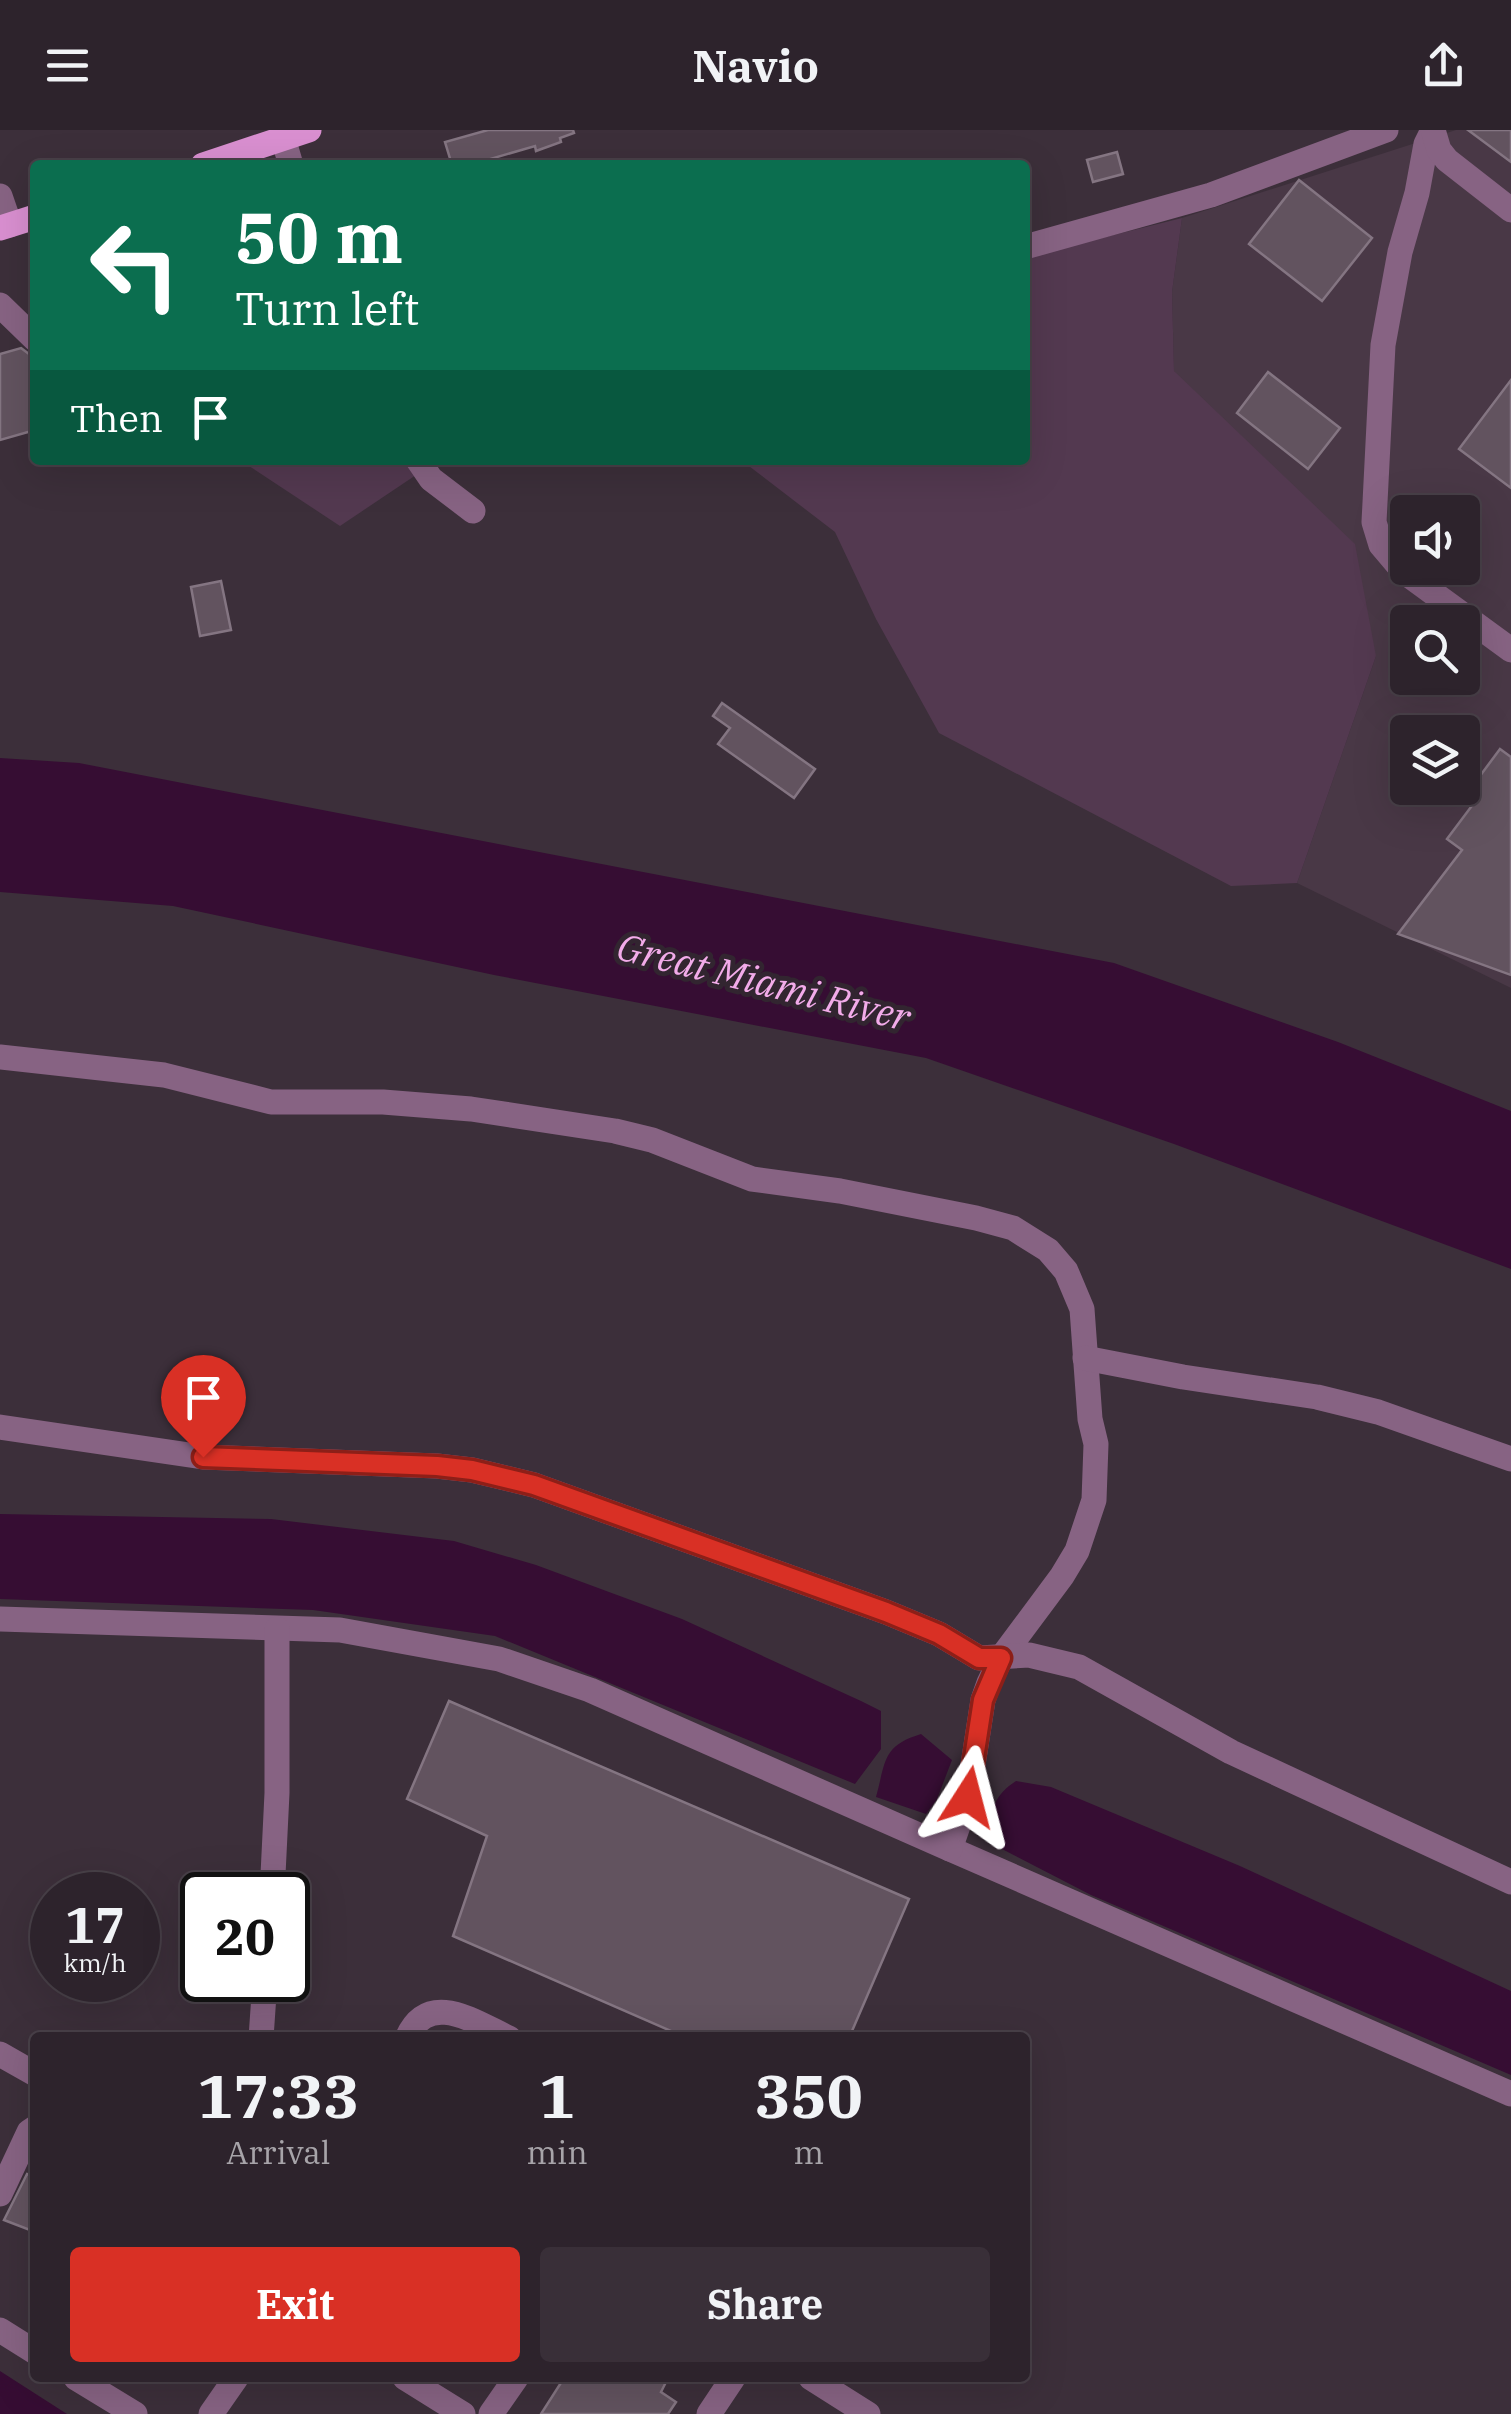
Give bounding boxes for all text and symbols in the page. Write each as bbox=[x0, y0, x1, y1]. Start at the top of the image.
text: Navio bbox=[692, 36, 819, 94]
icon: menu bbox=[40, 38, 95, 93]
icon: share bbox=[1416, 38, 1471, 93]
text: 50 m bbox=[235, 191, 403, 282]
icon: left bbox=[70, 200, 200, 330]
text: Turn left bbox=[235, 279, 419, 337]
icon: arrive bbox=[183, 390, 238, 445]
text: Then bbox=[70, 393, 163, 442]
map controls bbox=[1390, 495, 1480, 805]
button: sound bbox=[1390, 495, 1480, 585]
button: search bbox=[1390, 605, 1480, 695]
button: layers bbox=[1390, 715, 1480, 805]
water label: Great Miami River bbox=[612, 921, 917, 1041]
pin bbox=[161, 1355, 246, 1458]
icon: arrive bbox=[176, 1370, 231, 1425]
position arrow bbox=[916, 1745, 1020, 1849]
speed limit sign: 20 bbox=[180, 1872, 310, 2002]
text: 17 bbox=[65, 1892, 125, 1957]
text: km/h bbox=[63, 1946, 127, 1979]
text: 17:33 bbox=[197, 2056, 359, 2135]
text: 1 bbox=[539, 2056, 575, 2135]
text: 350 bbox=[755, 2056, 863, 2135]
text: Arrival bbox=[226, 2131, 330, 2173]
text: min bbox=[527, 2131, 588, 2173]
text: m bbox=[794, 2131, 824, 2173]
button: Exit bbox=[70, 2247, 520, 2362]
button: Share bbox=[540, 2247, 990, 2362]

